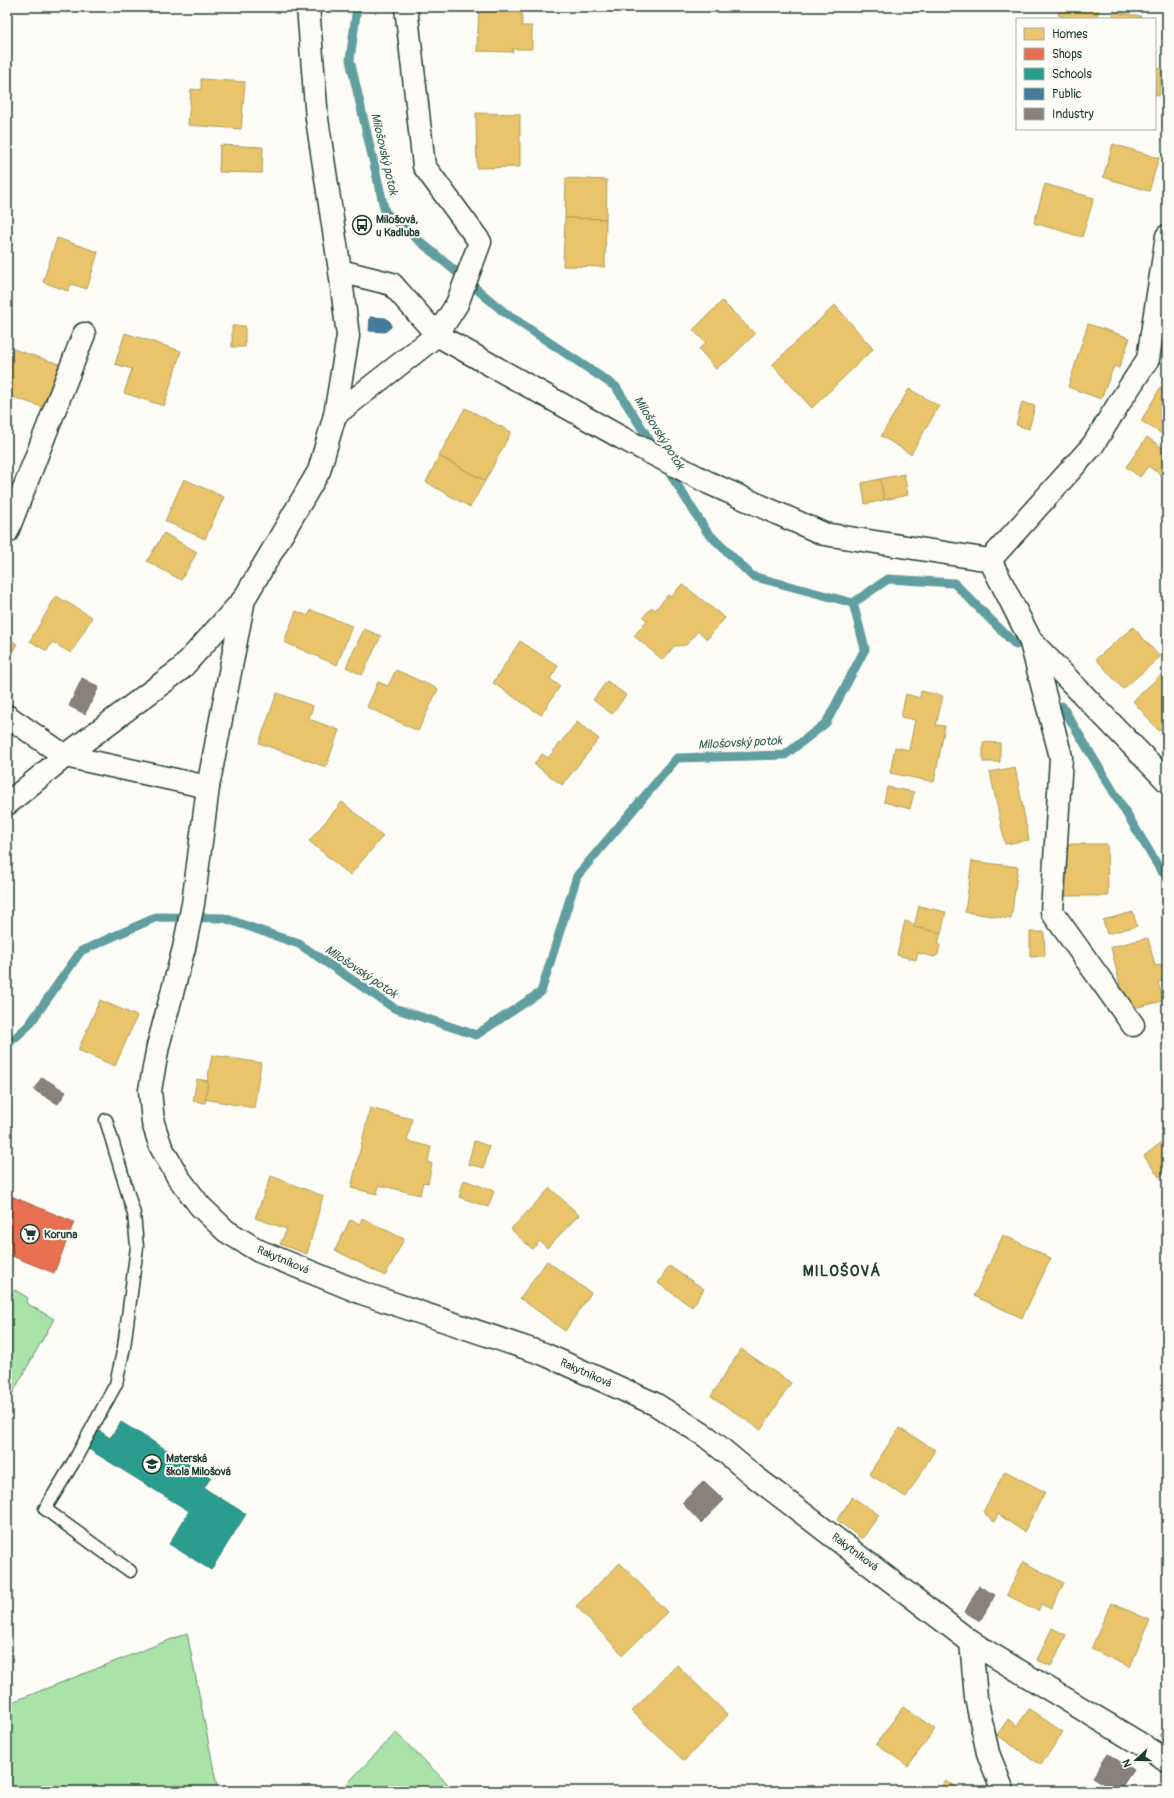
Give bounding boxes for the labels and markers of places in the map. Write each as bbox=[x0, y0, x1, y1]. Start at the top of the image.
place label: Milošová, u Kadluba bbox=[376, 213, 420, 239]
bus stop icon: Milošová, u Kadluba bbox=[351, 214, 373, 236]
supermarket icon: Koruna bbox=[19, 1223, 41, 1245]
place label: Koruna bbox=[44, 1228, 77, 1241]
place label: Materská škola Milošová bbox=[166, 1452, 231, 1478]
school or university icon: Materská škola Milošová bbox=[141, 1453, 163, 1475]

